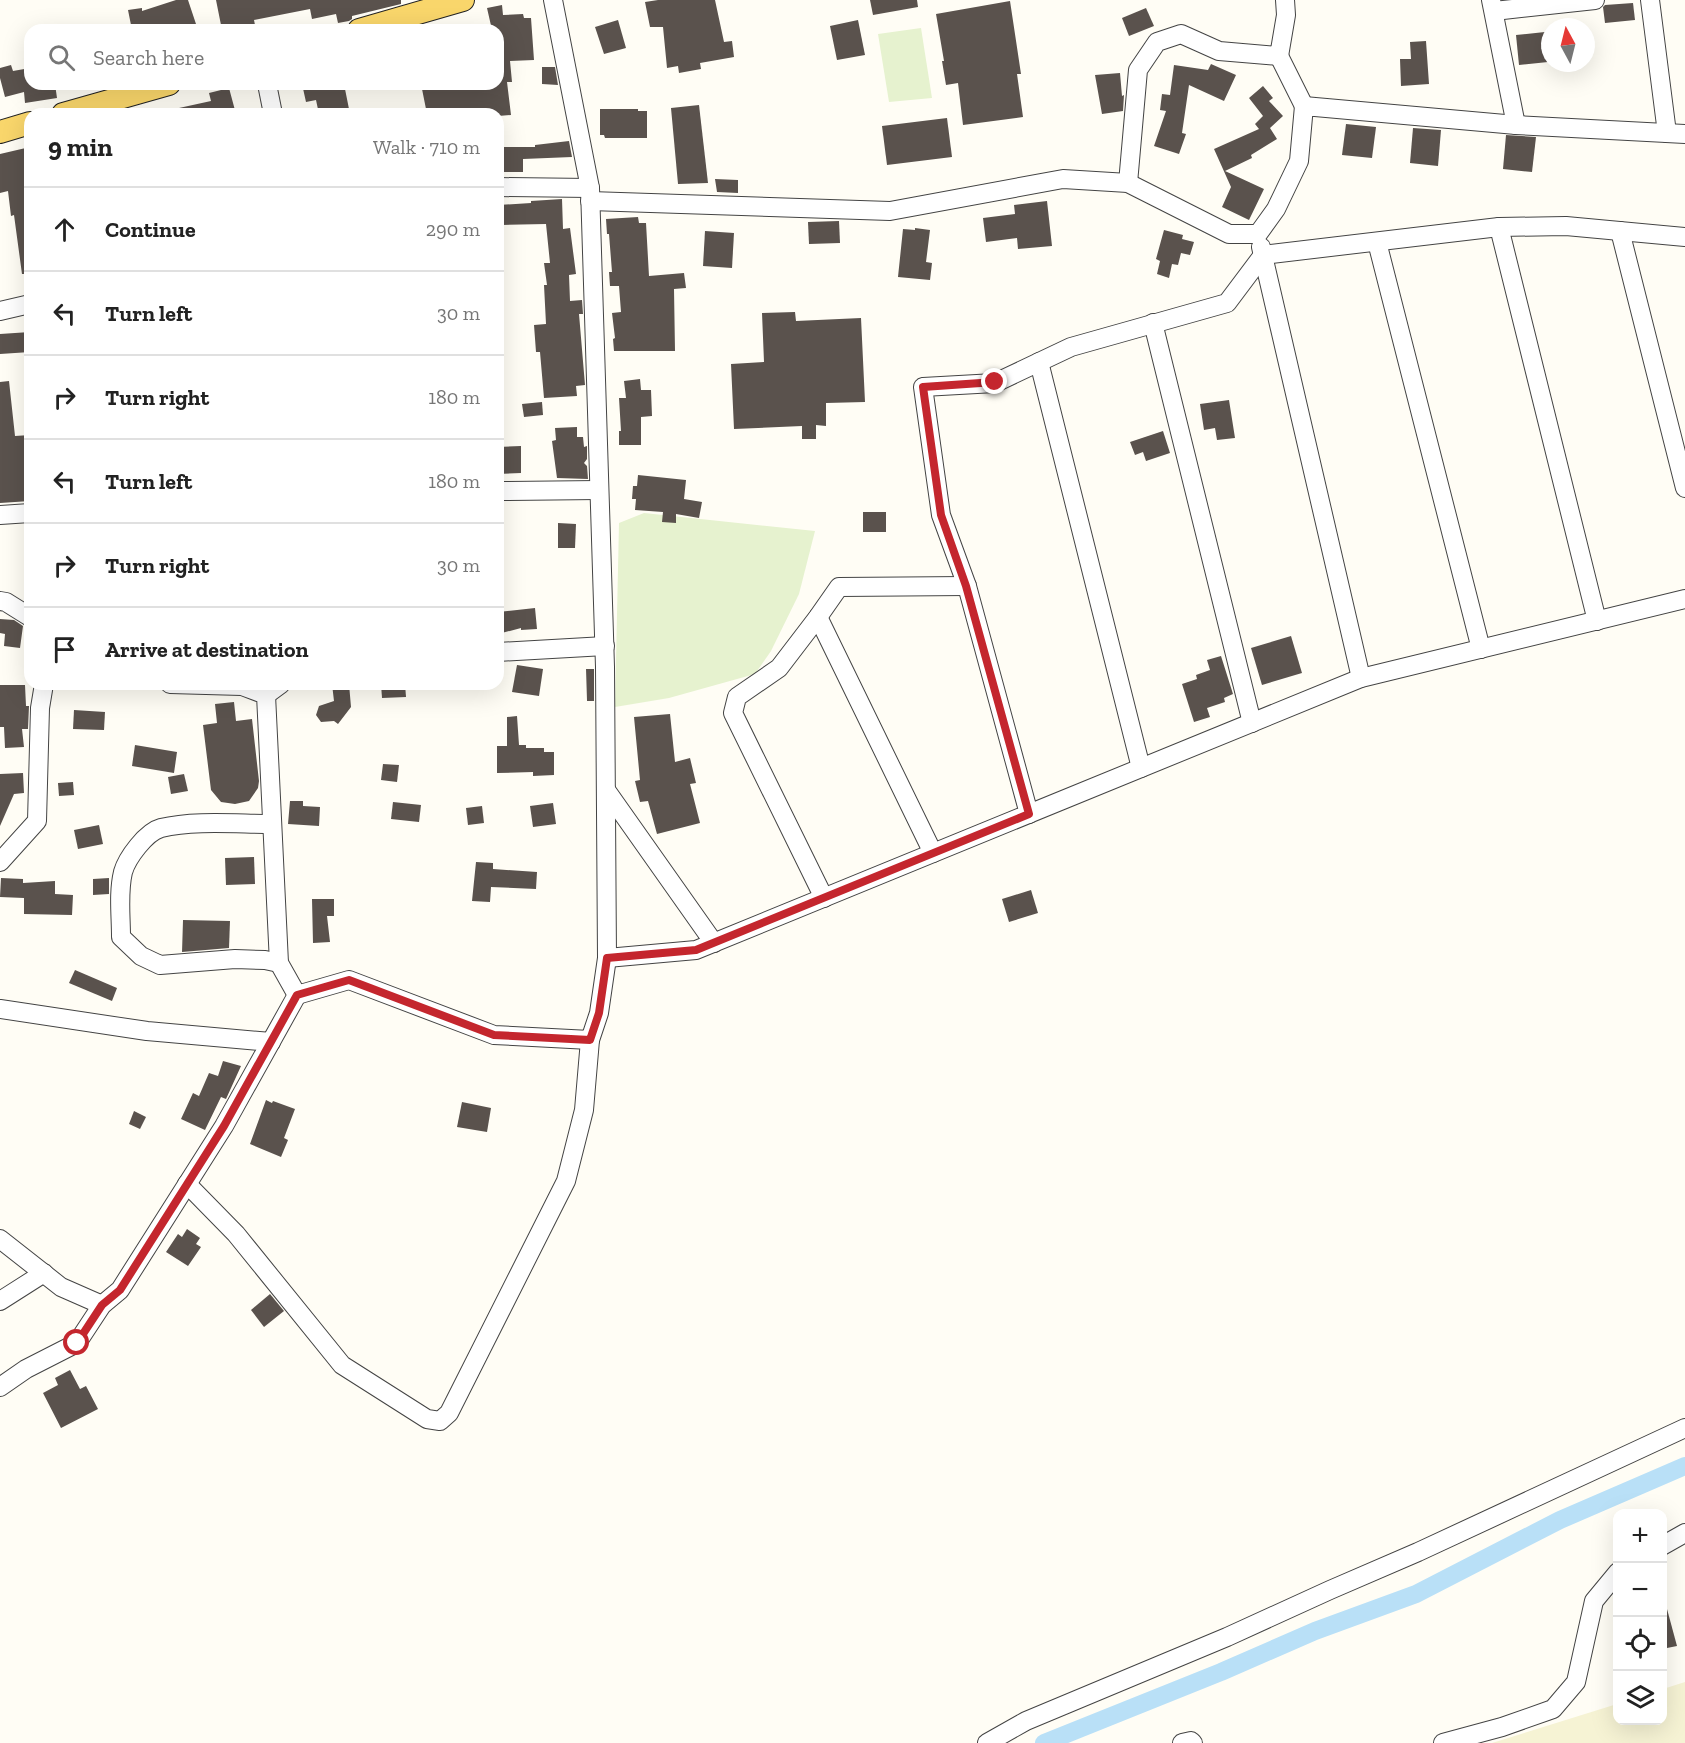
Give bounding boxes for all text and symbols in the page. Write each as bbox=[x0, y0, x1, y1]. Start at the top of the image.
north arrow bbox=[1541, 18, 1595, 72]
search box bbox=[24, 24, 504, 90]
icon: search bbox=[45, 41, 78, 74]
text: Search here bbox=[93, 44, 204, 71]
text: 9 min bbox=[48, 131, 113, 163]
text: Walk · 710 m bbox=[373, 135, 480, 159]
icon: ahead bbox=[48, 213, 81, 246]
text: Continue bbox=[105, 216, 196, 243]
text: 290 m bbox=[426, 217, 480, 241]
icon: left bbox=[48, 297, 81, 330]
text: Turn left bbox=[105, 300, 192, 327]
text: 30 m bbox=[437, 301, 480, 325]
route end bbox=[981, 368, 1007, 394]
icon: right bbox=[48, 381, 81, 414]
text: Turn right bbox=[105, 384, 209, 411]
text: 180 m bbox=[428, 385, 480, 409]
icon: left bbox=[48, 465, 81, 498]
text: Turn left bbox=[105, 468, 192, 495]
text: 180 m bbox=[428, 469, 480, 493]
icon: right bbox=[48, 549, 81, 582]
text: Turn right bbox=[105, 552, 209, 579]
text: 30 m bbox=[437, 553, 480, 577]
icon: arrive bbox=[48, 633, 81, 666]
text: Arrive at destination bbox=[105, 636, 308, 663]
route start bbox=[63, 1329, 89, 1355]
map controls bbox=[1613, 1509, 1667, 1725]
button: + bbox=[1613, 1509, 1667, 1563]
button: − bbox=[1613, 1563, 1667, 1617]
button: locate bbox=[1613, 1617, 1667, 1671]
button: layers bbox=[1613, 1671, 1667, 1725]

